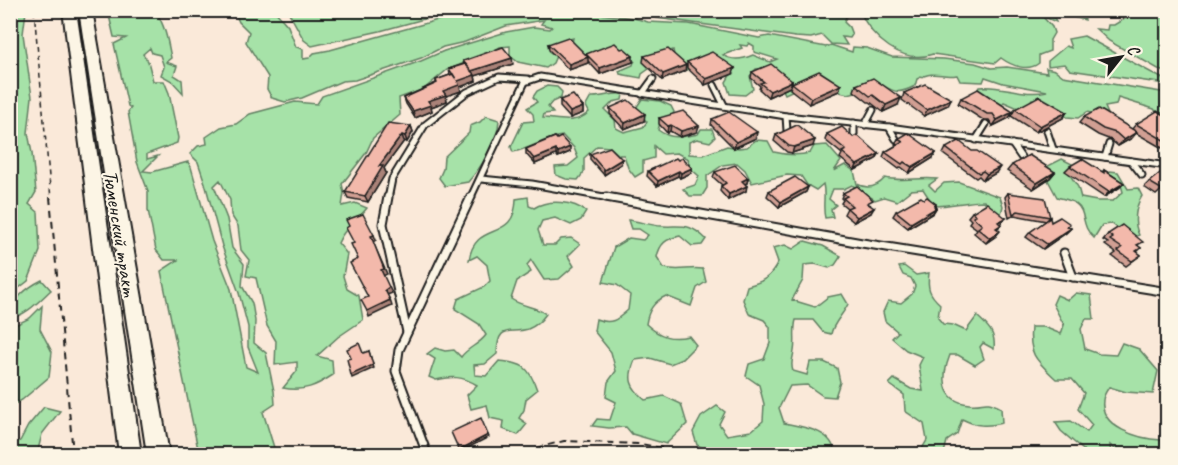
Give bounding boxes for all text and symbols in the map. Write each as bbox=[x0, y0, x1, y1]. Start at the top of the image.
north arrow bbox=[1091, 27, 1151, 87]
text: С bbox=[1122, 41, 1145, 60]
street label: Тюменский тракт bbox=[97, 168, 143, 299]

